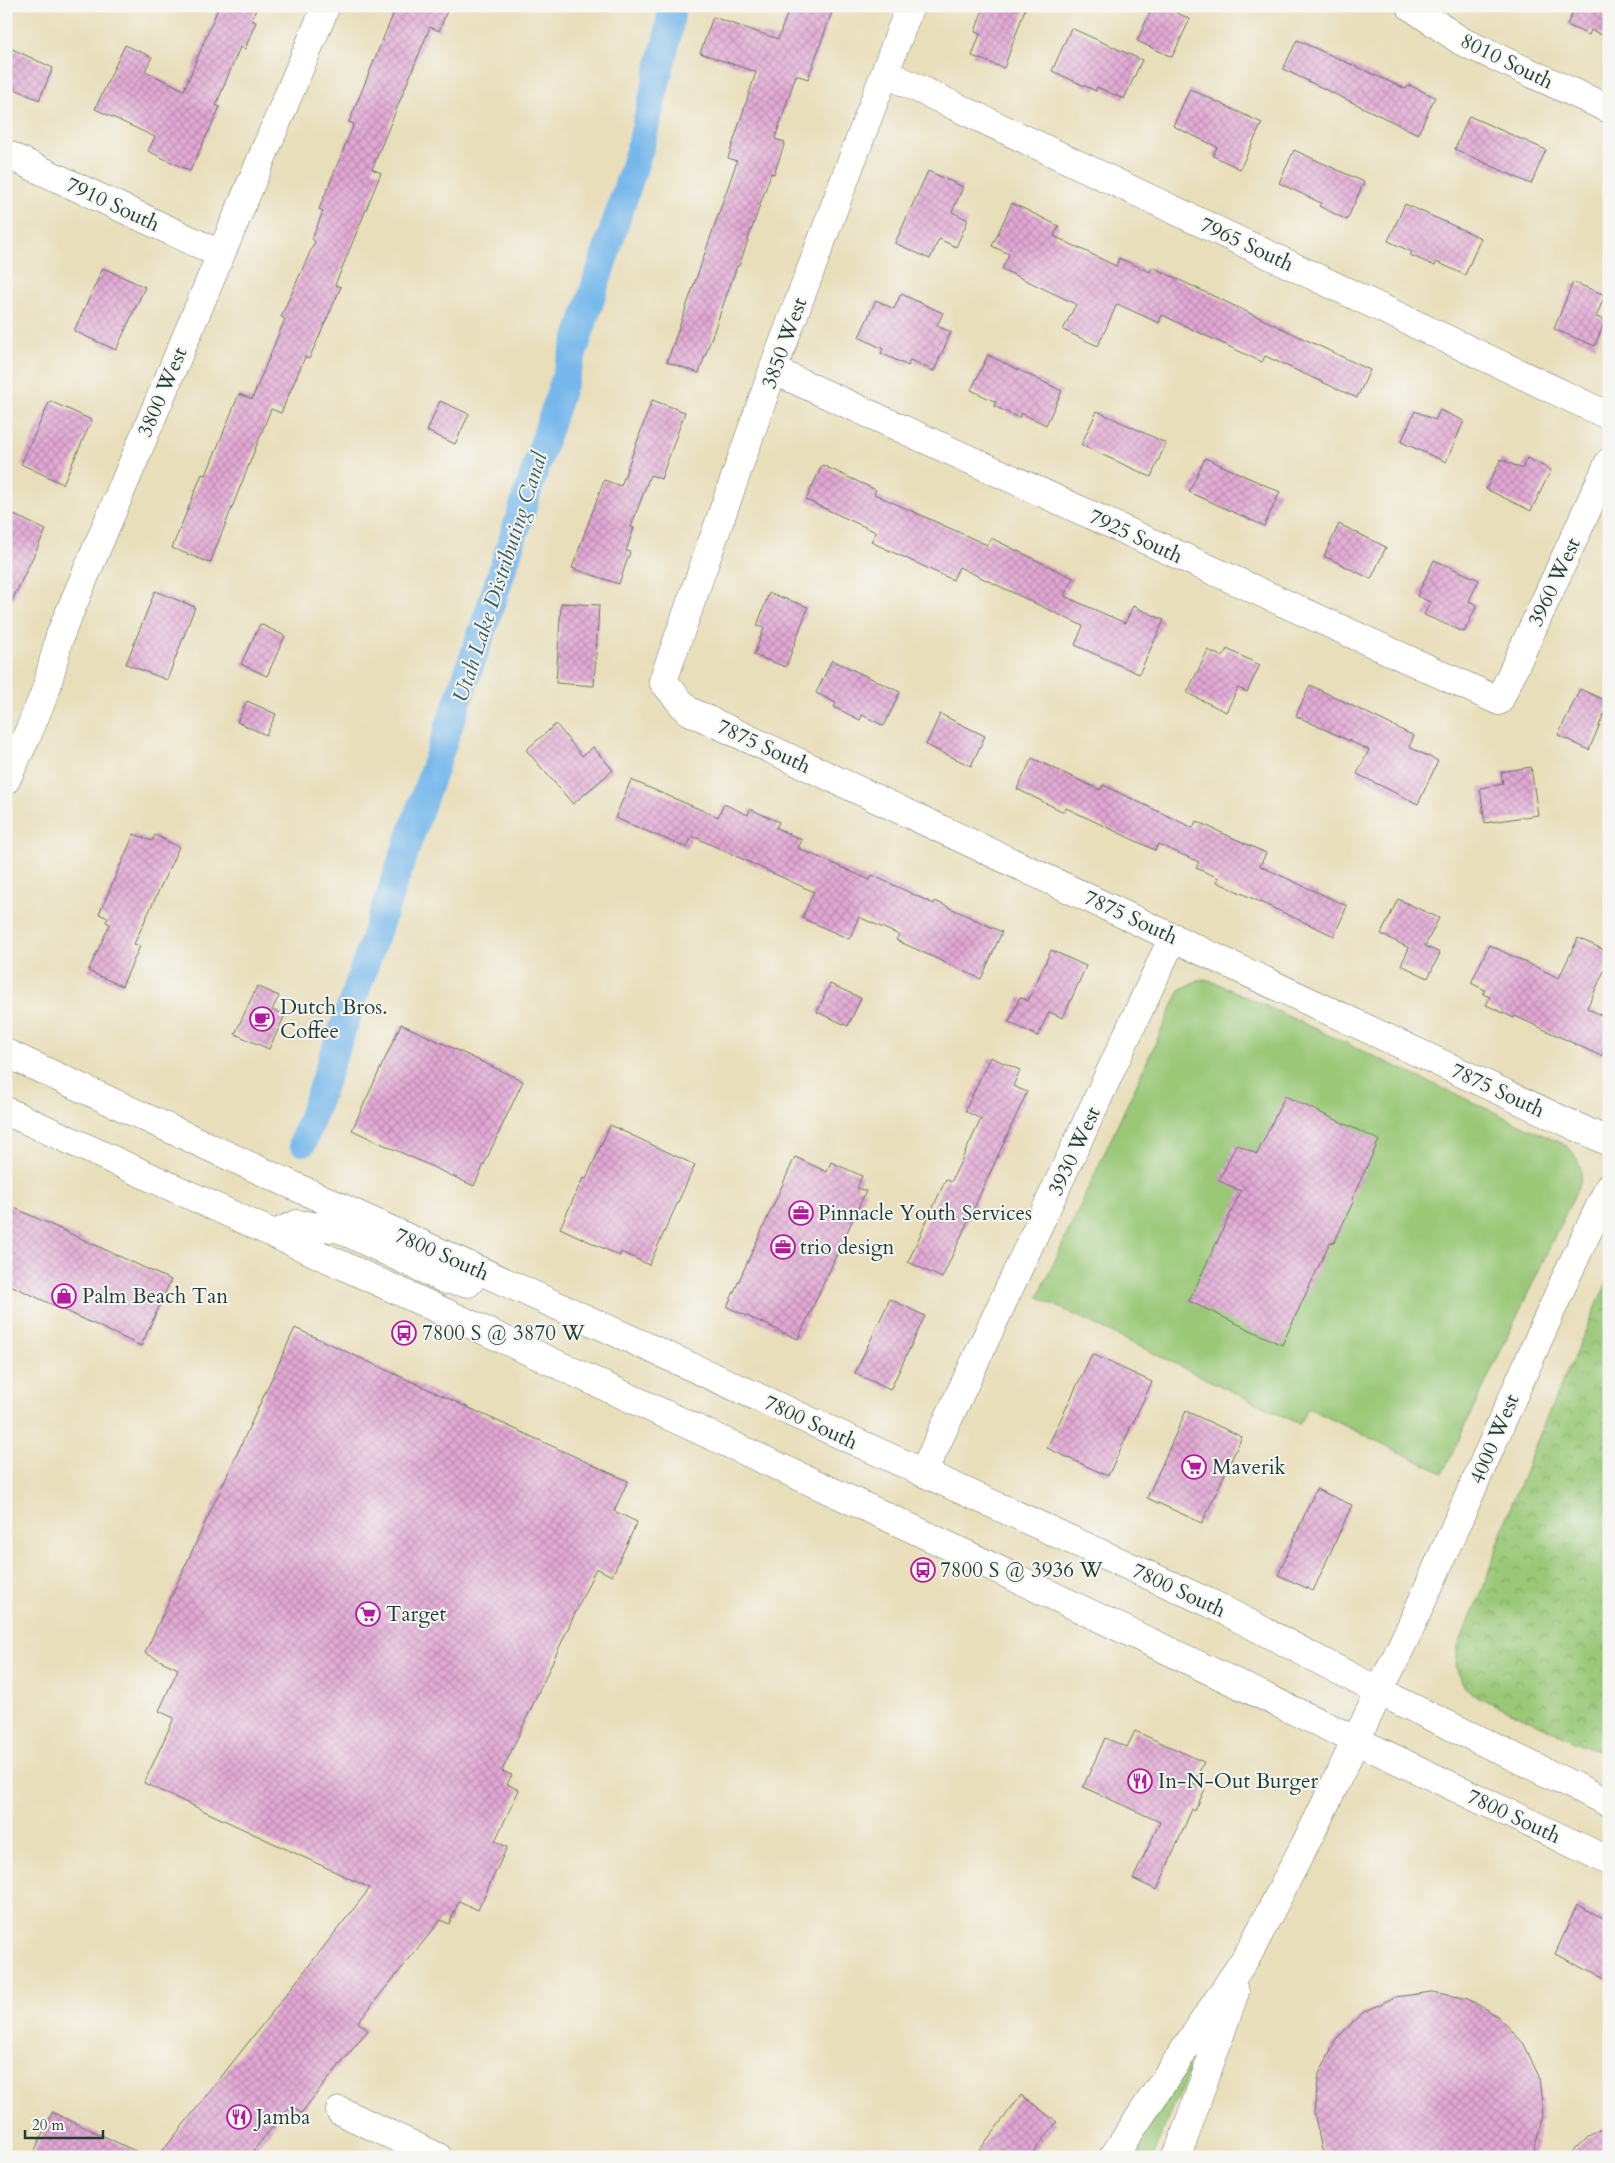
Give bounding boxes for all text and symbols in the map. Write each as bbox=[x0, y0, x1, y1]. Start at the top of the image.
street label: 8010 South bbox=[1455, 26, 1559, 97]
street label: 7910 South bbox=[61, 170, 165, 239]
street label: 7965 South bbox=[1195, 210, 1299, 279]
street label: 3850 West bbox=[755, 293, 814, 393]
street label: 3800 West bbox=[131, 342, 195, 442]
water label: Utah Lake Distributing Canal bbox=[445, 447, 555, 706]
street label: 7925 South bbox=[1084, 502, 1188, 571]
street label: 3960 West bbox=[1521, 533, 1588, 631]
street label: 7875 South bbox=[712, 712, 816, 781]
street label: 7875 South bbox=[1079, 883, 1183, 952]
place label: Dutch Bros. Coffee bbox=[280, 993, 388, 1046]
cafe icon: Dutch Bros. Coffee bbox=[249, 1006, 275, 1032]
street label: 7875 South bbox=[1446, 1056, 1550, 1125]
street label: 3930 West bbox=[1041, 1102, 1108, 1200]
place label: Pinnacle Youth Services bbox=[818, 1199, 1032, 1228]
office icon: Pinnacle Youth Services bbox=[788, 1200, 814, 1226]
street label: 7800 South bbox=[390, 1221, 494, 1288]
place label: trio design bbox=[800, 1233, 895, 1262]
office icon: trio design bbox=[770, 1234, 796, 1260]
place label: Palm Beach Tan bbox=[82, 1282, 228, 1311]
shop icon: Palm Beach Tan bbox=[51, 1283, 77, 1309]
place label: 7800 S @ 3870 W bbox=[422, 1319, 586, 1348]
bus stop icon: 7800 S @ 3870 W bbox=[391, 1320, 417, 1346]
street label: 7800 South bbox=[759, 1388, 863, 1457]
street label: 4000 West bbox=[1463, 1389, 1527, 1489]
place label: Maverik bbox=[1212, 1453, 1287, 1482]
supermarket icon: Maverik bbox=[1181, 1454, 1207, 1480]
place label: 7800 S @ 3936 W bbox=[940, 1556, 1104, 1585]
street label: 7800 South bbox=[1127, 1556, 1231, 1625]
bus stop icon: 7800 S @ 3936 W bbox=[910, 1557, 936, 1583]
place label: Target bbox=[386, 1600, 446, 1629]
supermarket icon: Target bbox=[355, 1601, 381, 1627]
place label: In-N-Out Burger bbox=[1158, 1767, 1318, 1796]
restaurant icon: In-N-Out Burger bbox=[1127, 1768, 1153, 1794]
street label: 7800 South bbox=[1462, 1782, 1566, 1851]
place label: Jamba bbox=[253, 2103, 310, 2132]
restaurant icon: Jamba bbox=[226, 2104, 252, 2130]
scale bar bbox=[25, 2108, 102, 2140]
text: 20 m bbox=[32, 2115, 64, 2135]

